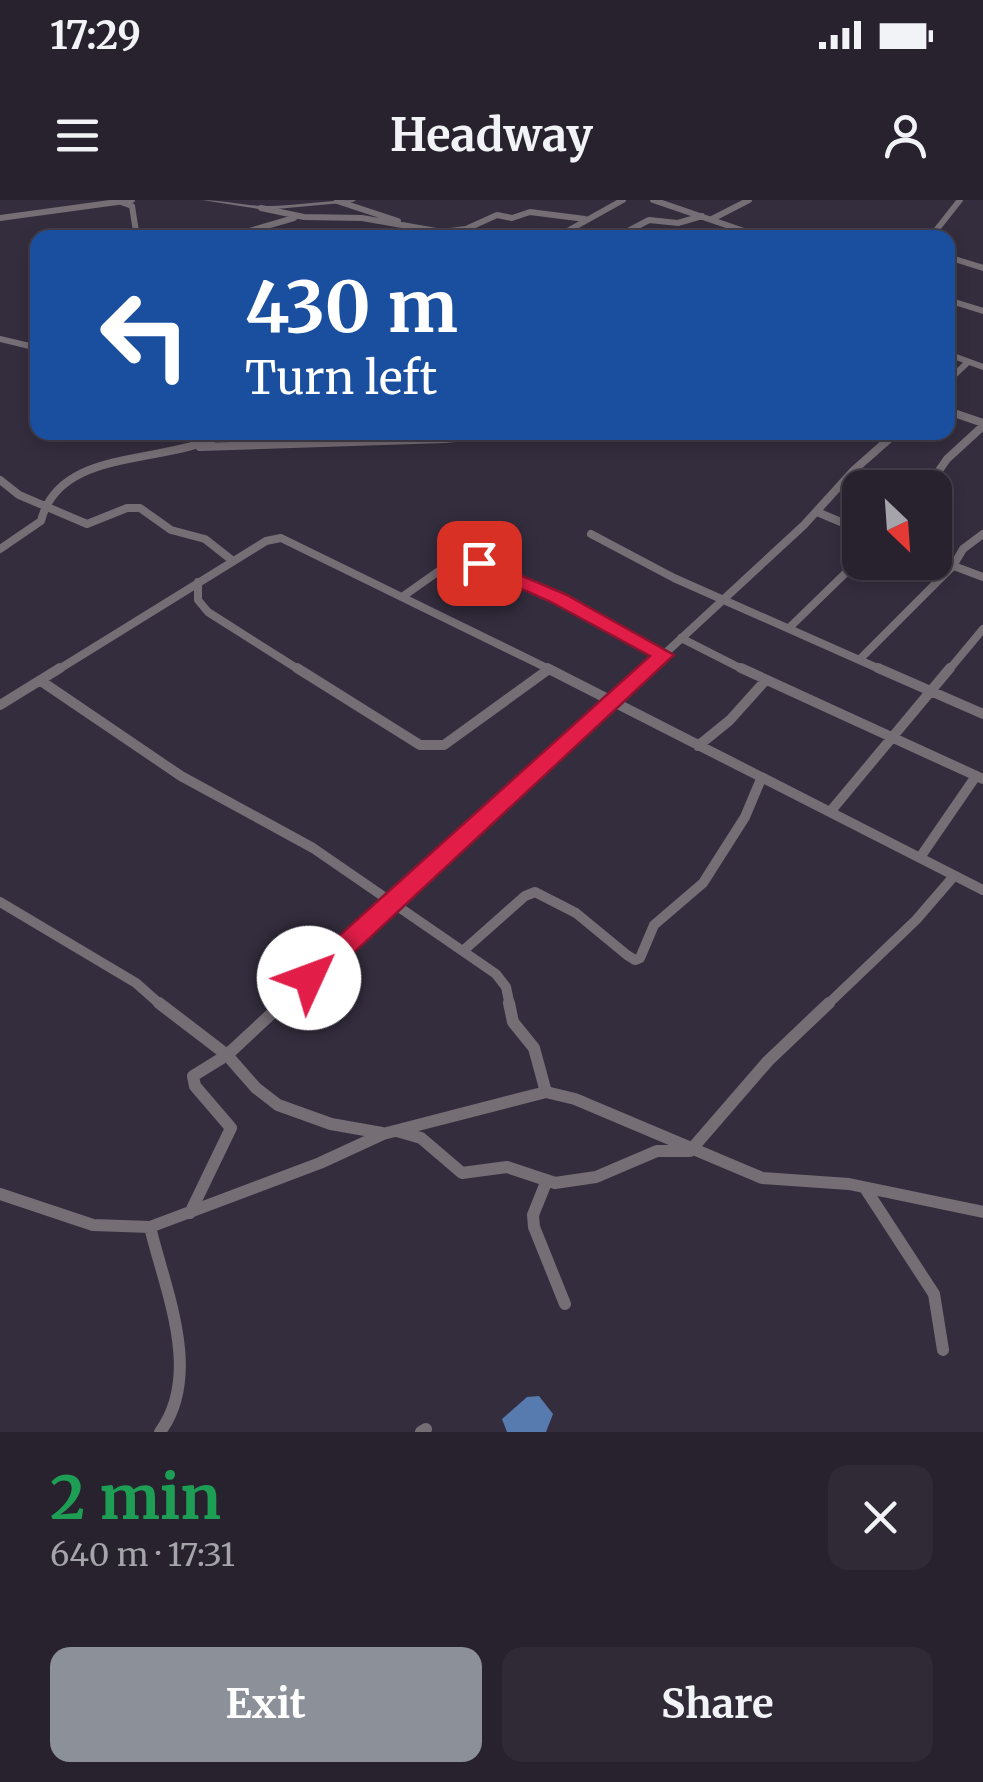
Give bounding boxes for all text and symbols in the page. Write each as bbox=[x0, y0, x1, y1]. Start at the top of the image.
text: 17:29 bbox=[50, 12, 141, 59]
text: Headway bbox=[390, 107, 593, 163]
icon: menu bbox=[50, 108, 105, 163]
icon: person bbox=[878, 108, 933, 163]
text: 430 m bbox=[245, 263, 458, 351]
icon: left bbox=[80, 270, 210, 400]
text: Turn left bbox=[245, 350, 437, 406]
north arrow bbox=[842, 470, 952, 580]
map controls bbox=[842, 470, 952, 580]
pin bbox=[437, 521, 522, 606]
icon: arrive bbox=[452, 536, 507, 591]
position arrow bbox=[257, 926, 361, 1030]
text: 2 min bbox=[50, 1460, 221, 1535]
button: close bbox=[828, 1465, 933, 1570]
text: 640 m · 17:31 bbox=[50, 1535, 235, 1575]
button: Exit bbox=[50, 1647, 482, 1762]
button: Share bbox=[502, 1647, 933, 1762]

